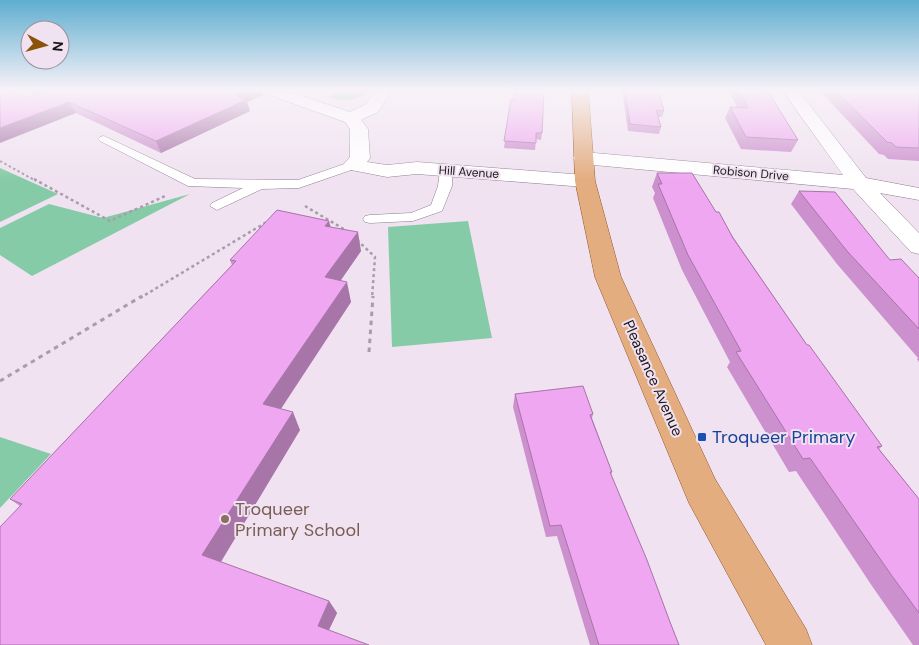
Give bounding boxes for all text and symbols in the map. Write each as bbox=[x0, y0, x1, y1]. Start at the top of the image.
north arrow bbox=[20, 20, 70, 70]
text: N bbox=[48, 40, 67, 52]
street label: Hill Avenue bbox=[438, 162, 500, 182]
street label: Robison Drive bbox=[712, 162, 790, 184]
street label: Pleasance Avenue bbox=[618, 317, 688, 439]
place label: Troqueer Primary bbox=[712, 425, 855, 449]
marker: Troqueer Primary bbox=[696, 431, 708, 443]
place label: Troqueer Primary School bbox=[235, 497, 360, 542]
marker: Troqueer Primary School bbox=[219, 513, 231, 525]

